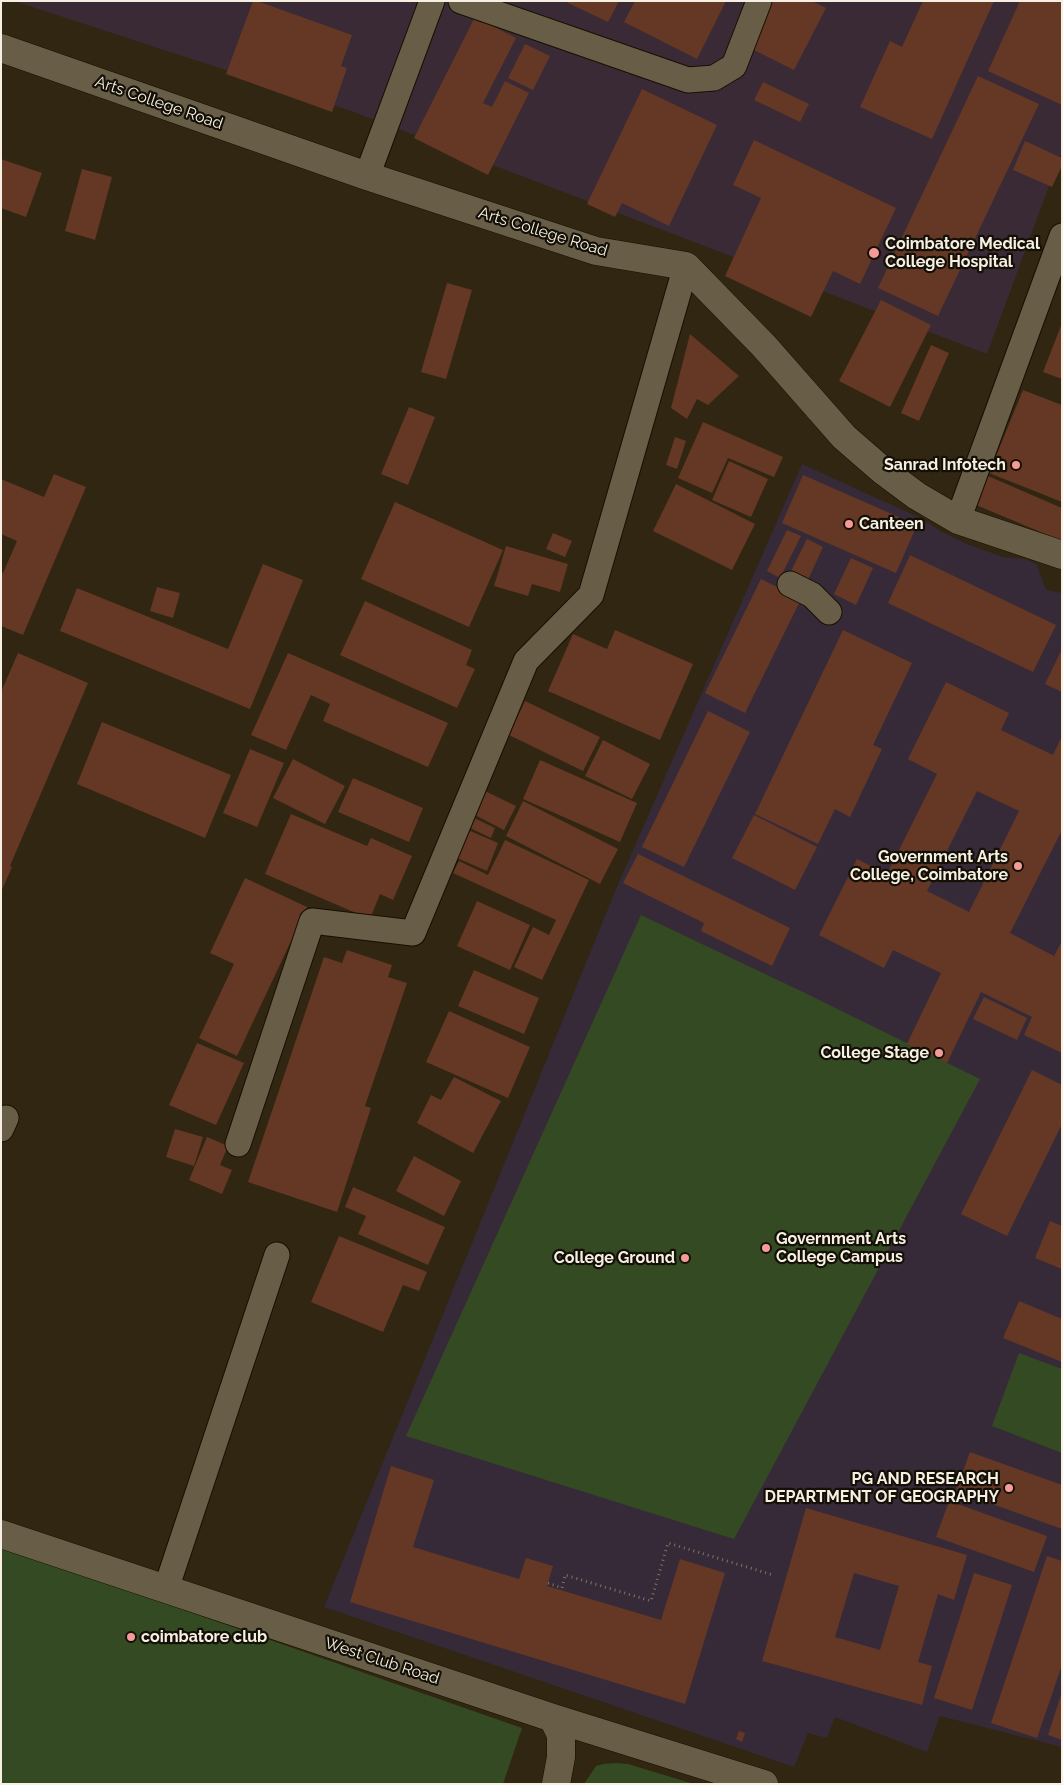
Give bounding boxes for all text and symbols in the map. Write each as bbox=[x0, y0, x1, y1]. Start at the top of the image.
street label: Arts College Road bbox=[93, 72, 225, 134]
street label: Arts College Road bbox=[476, 203, 610, 261]
place label: Coimbatore Medical College Hospital bbox=[885, 234, 1040, 272]
marker: Coimbatore Medical College Hospital bbox=[867, 246, 881, 260]
place label: Sanrad Infotech bbox=[884, 455, 1006, 475]
marker: Sanrad Infotech bbox=[1010, 459, 1022, 471]
place label: Canteen bbox=[859, 514, 924, 534]
marker: Canteen bbox=[843, 518, 855, 530]
place label: Government Arts College, Coimbatore bbox=[850, 847, 1008, 885]
marker: Government Arts College, Coimbatore bbox=[1012, 860, 1024, 872]
place label: College Stage bbox=[820, 1043, 929, 1063]
marker: College Stage bbox=[933, 1047, 945, 1059]
place label: Government Arts College Campus bbox=[776, 1229, 906, 1267]
marker: Government Arts College Campus bbox=[760, 1242, 772, 1254]
place label: College Ground bbox=[554, 1248, 675, 1268]
marker: College Ground bbox=[679, 1252, 691, 1264]
place label: PG AND RESEARCH DEPARTMENT OF GEOGRAPHY bbox=[765, 1469, 999, 1507]
marker: PG AND RESEARCH DEPARTMENT OF GEOGRAPHY bbox=[1003, 1482, 1015, 1494]
place label: coimbatore club bbox=[141, 1627, 267, 1647]
marker: coimbatore club bbox=[125, 1631, 137, 1643]
street label: West Club Road bbox=[322, 1633, 442, 1689]

